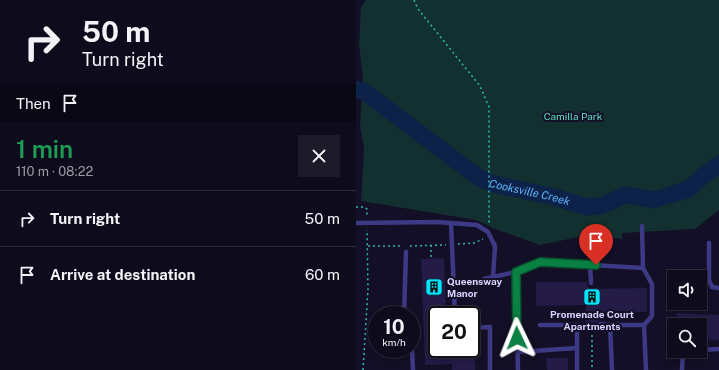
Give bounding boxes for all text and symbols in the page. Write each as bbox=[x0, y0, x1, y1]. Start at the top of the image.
text: 50 m bbox=[82, 15, 150, 48]
icon: right bbox=[16, 16, 68, 68]
text: Turn right bbox=[82, 49, 164, 70]
icon: arrive bbox=[59, 92, 81, 114]
text: Then bbox=[16, 95, 51, 112]
park label: Camilla Park bbox=[544, 110, 603, 122]
text: 1 min bbox=[16, 135, 73, 163]
button: close bbox=[298, 135, 340, 177]
text: 110 m · 08:22 bbox=[16, 164, 93, 179]
water label: Cooksville Creek bbox=[487, 177, 572, 208]
icon: right bbox=[16, 208, 38, 230]
text: Turn right bbox=[50, 210, 120, 227]
text: 50 m bbox=[305, 210, 340, 227]
pin bbox=[579, 224, 613, 265]
icon: arrive bbox=[585, 230, 607, 252]
icon: arrive bbox=[16, 264, 38, 286]
text: Arrive at destination bbox=[50, 266, 195, 283]
text: 60 m bbox=[305, 266, 340, 283]
map controls bbox=[667, 270, 707, 358]
button: sound bbox=[667, 270, 707, 310]
place label: Queensway Manor bbox=[447, 275, 503, 299]
building icon: Queensway Manor bbox=[424, 277, 444, 297]
building icon: Promenade Court Apartments bbox=[582, 287, 602, 307]
speed limit sign: 20 bbox=[428, 306, 480, 358]
place label: Promenade Court Apartments bbox=[550, 308, 634, 332]
text: 10 bbox=[383, 315, 405, 339]
position arrow bbox=[496, 317, 538, 359]
button: search bbox=[667, 318, 707, 358]
text: km/h bbox=[382, 336, 406, 348]

